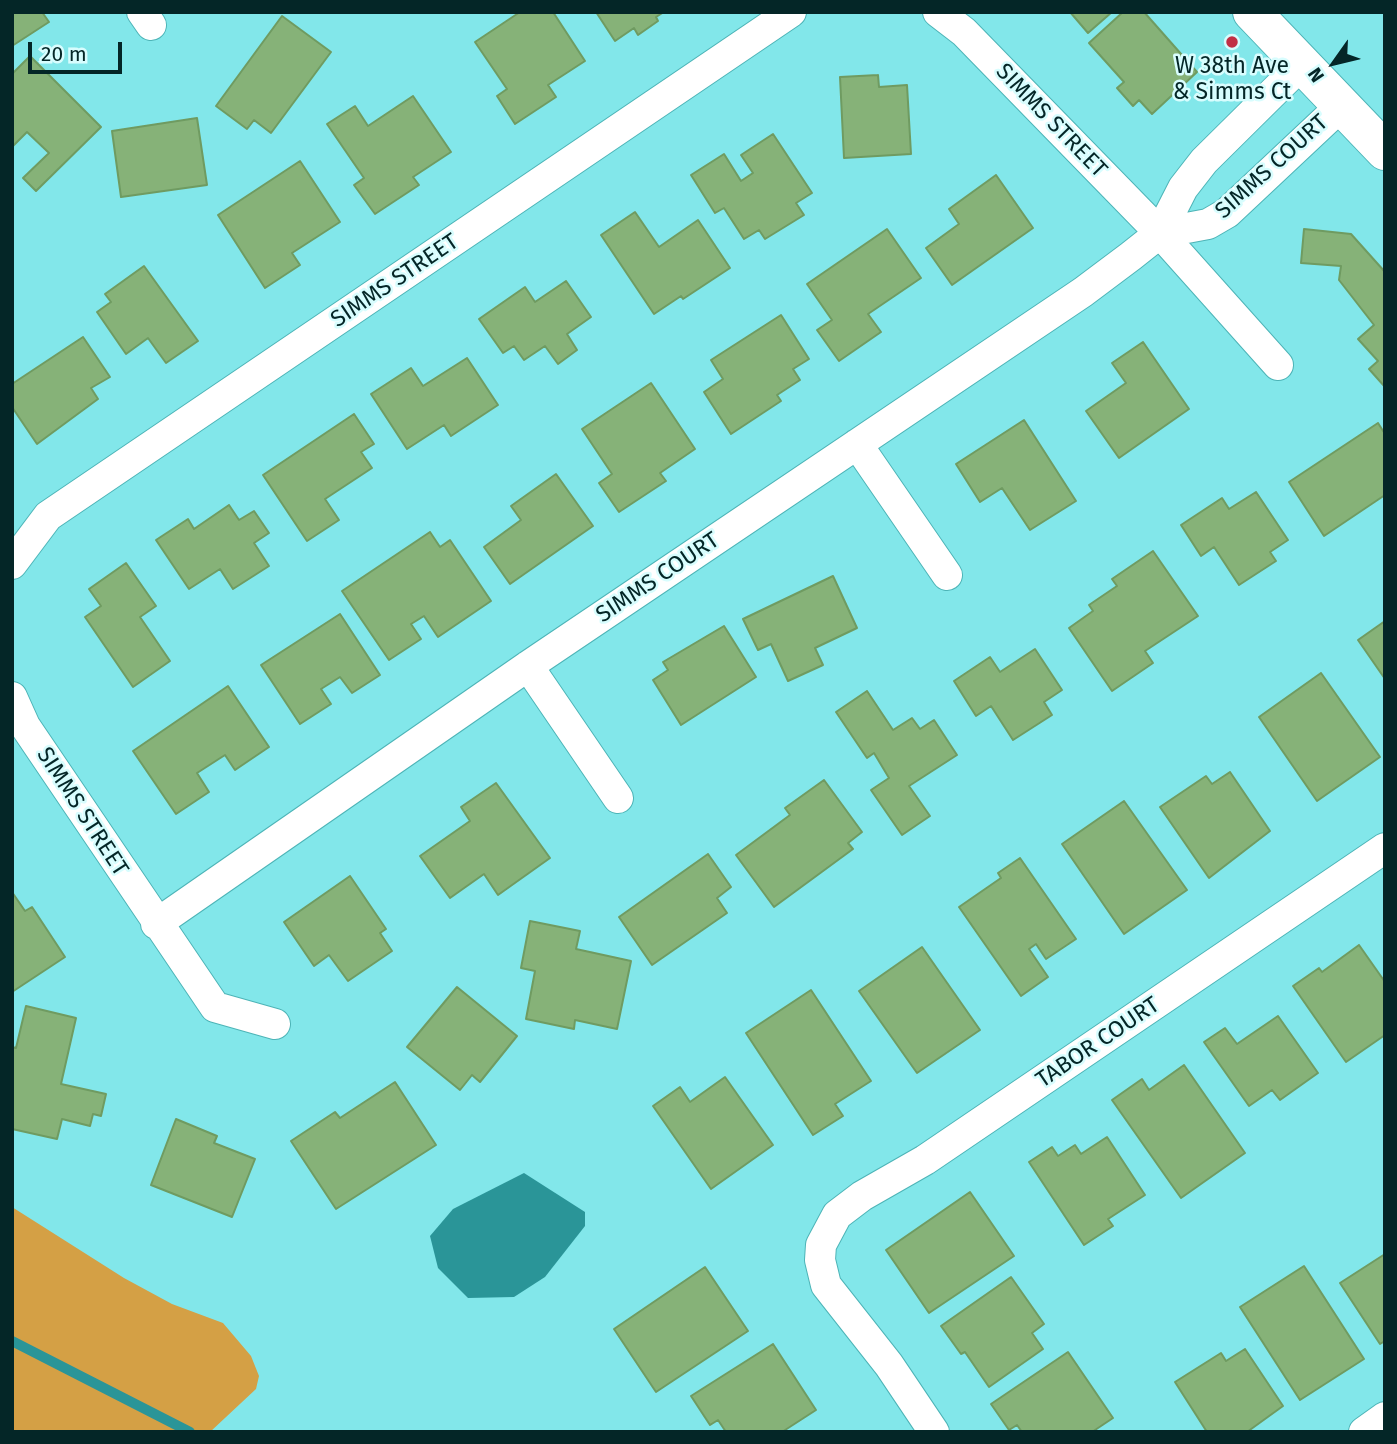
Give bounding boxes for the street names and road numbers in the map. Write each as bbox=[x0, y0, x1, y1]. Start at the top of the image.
street label: SIMMS STREET bbox=[990, 58, 1112, 184]
street label: SIMMS COURT bbox=[1210, 109, 1334, 225]
street label: SIMMS STREET bbox=[326, 228, 464, 334]
street label: SIMMS COURT bbox=[591, 527, 725, 629]
street label: SIMMS STREET bbox=[30, 743, 134, 881]
street label: TABOR COURT bbox=[1031, 992, 1165, 1094]

